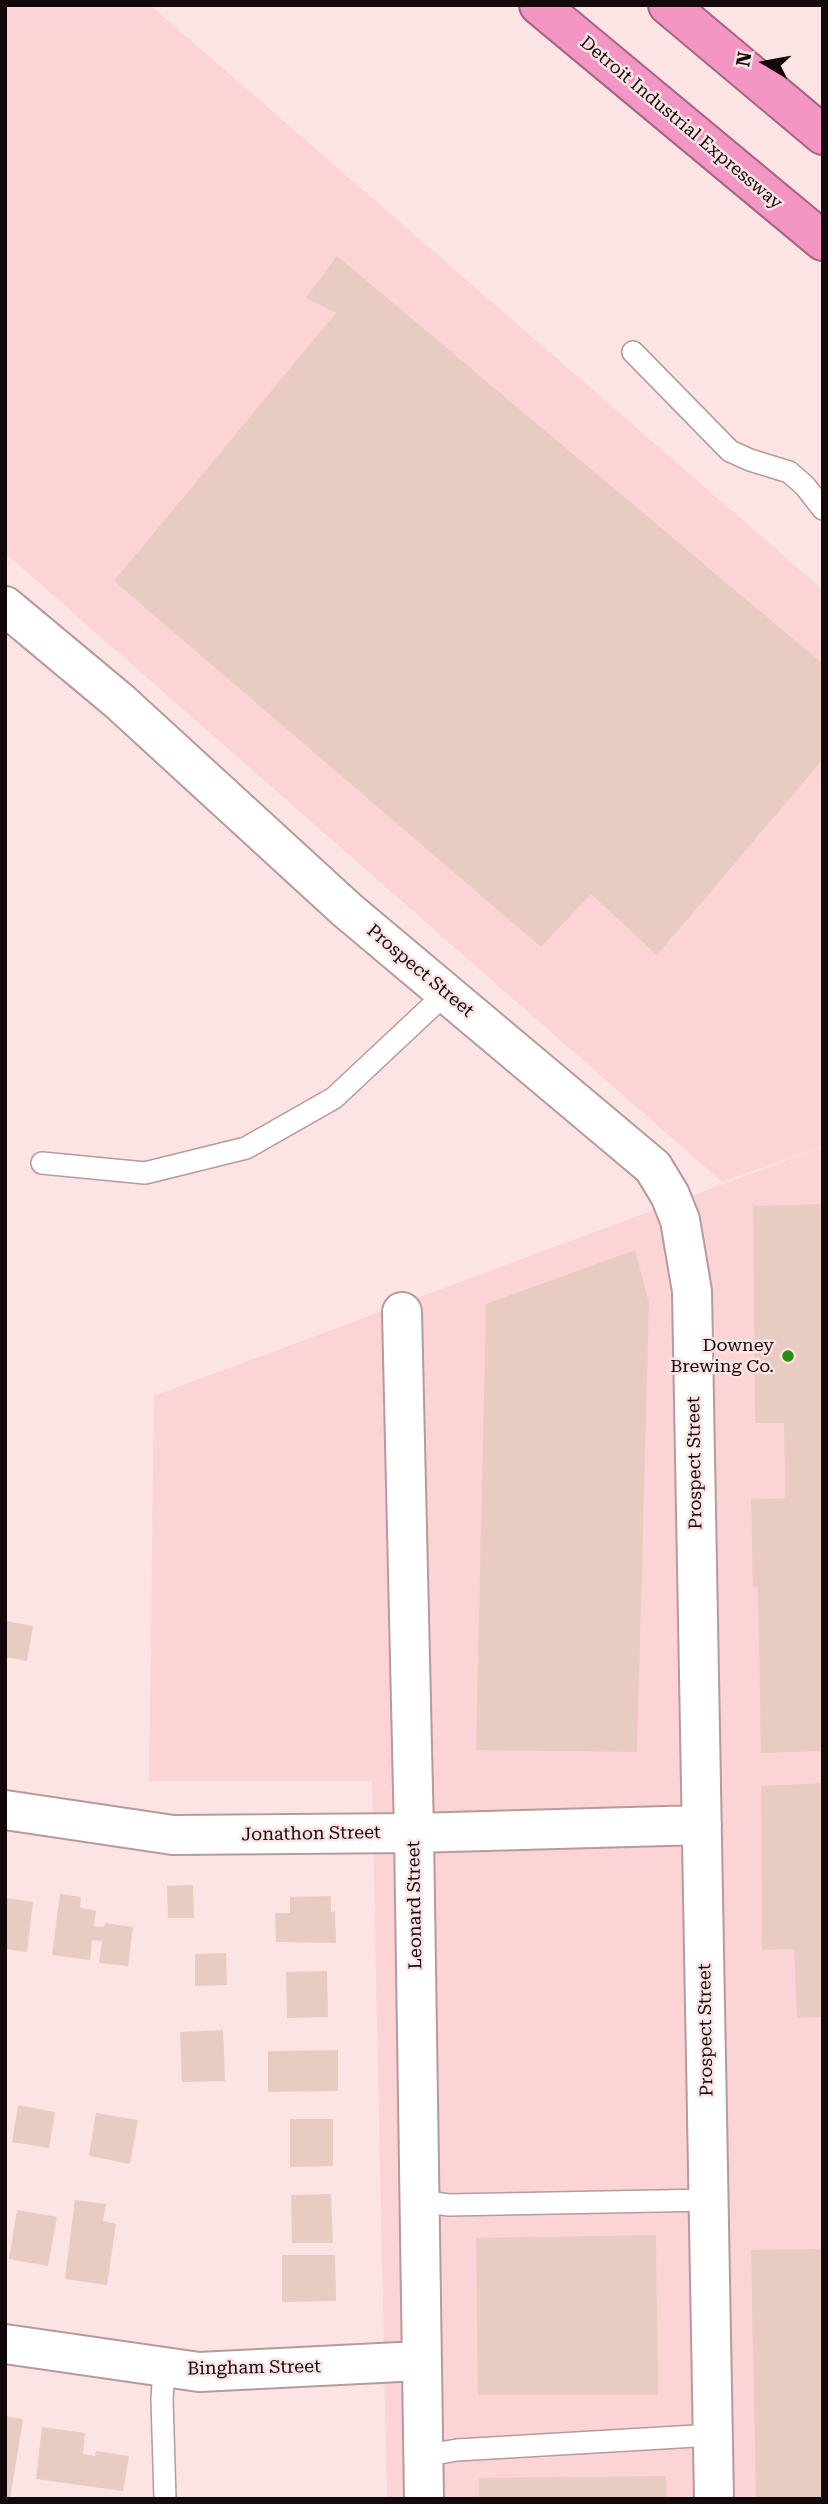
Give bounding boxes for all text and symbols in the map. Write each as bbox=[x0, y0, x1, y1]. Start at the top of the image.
north arrow bbox=[730, 28, 800, 98]
street label: Detroit Industrial Expressway bbox=[575, 32, 787, 214]
text: N bbox=[731, 50, 756, 68]
street label: Prospect Street bbox=[362, 920, 478, 1022]
place label: Downey Brewing Co. bbox=[670, 1335, 774, 1378]
marker: Downey Brewing Co. bbox=[780, 1348, 796, 1364]
street label: Prospect Street bbox=[683, 1396, 707, 1530]
street label: Jonathon Street bbox=[241, 1822, 381, 1846]
street label: Leonard Street bbox=[403, 1841, 427, 1969]
street label: Prospect Street bbox=[694, 1963, 718, 2097]
street label: Bingham Street bbox=[187, 2356, 321, 2380]

